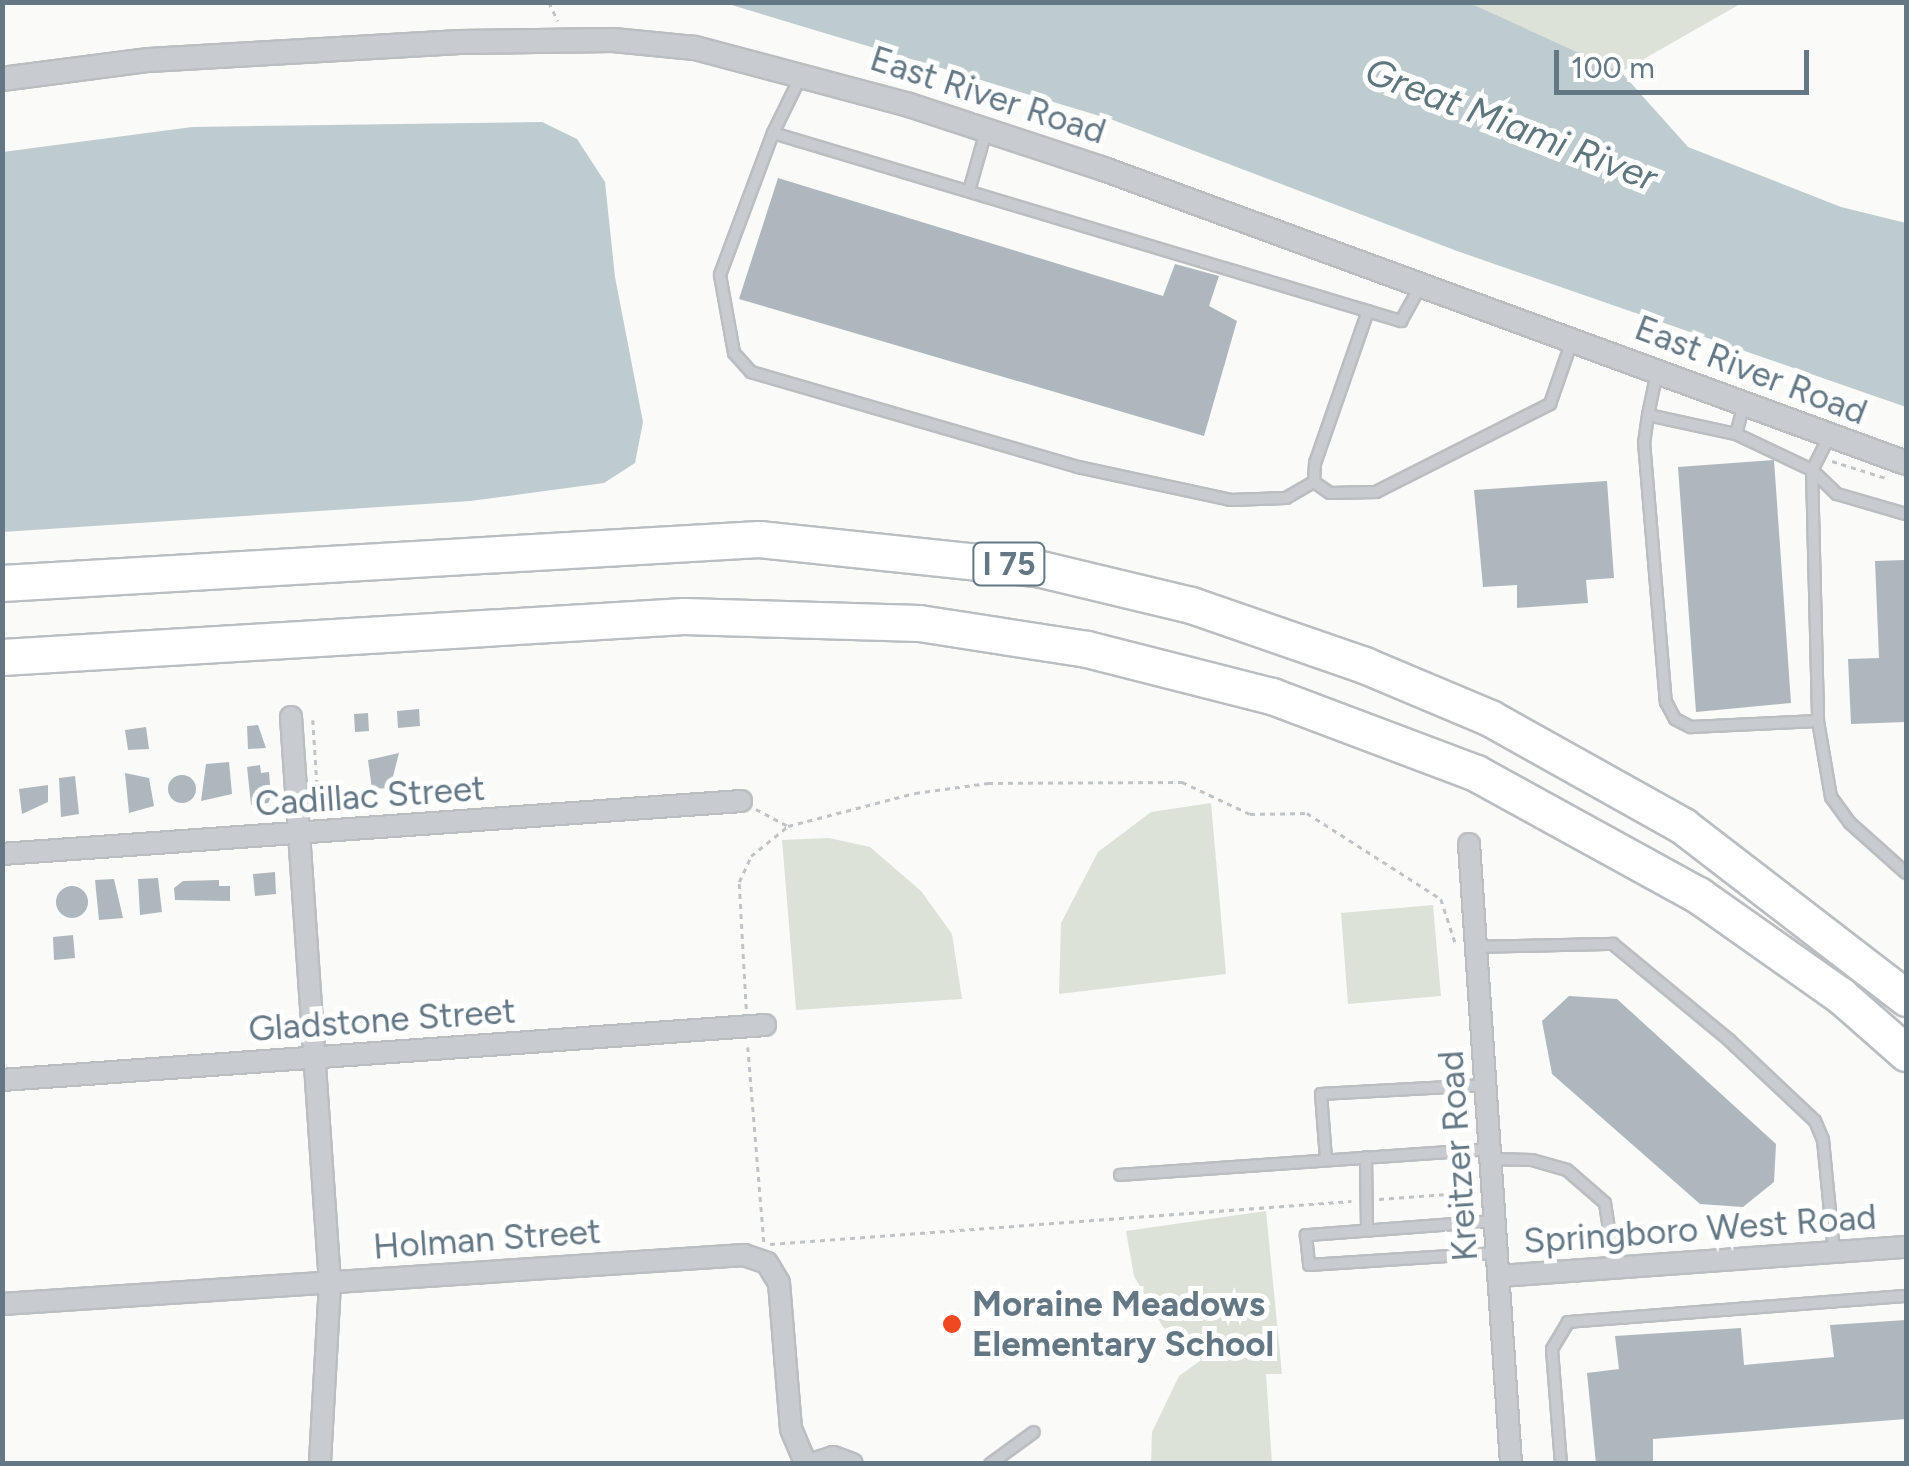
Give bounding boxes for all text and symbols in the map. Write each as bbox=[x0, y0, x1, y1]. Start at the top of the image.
scale bar bbox=[1559, 30, 1814, 92]
street label: East River Road bbox=[865, 37, 1111, 153]
water label: Great Miami River bbox=[1359, 48, 1663, 202]
text: 100 m bbox=[1571, 49, 1655, 86]
street label: East River Road bbox=[1629, 307, 1873, 433]
road number: I 75 bbox=[972, 537, 1046, 591]
street label: Cadillac Street bbox=[254, 767, 486, 825]
street label: Gladstone Street bbox=[247, 990, 517, 1050]
street label: Kreitzer Road bbox=[1430, 1049, 1486, 1263]
street label: Springboro West Road bbox=[1522, 1196, 1878, 1262]
street label: Holman Street bbox=[372, 1210, 602, 1268]
place label: Moraine Meadows Elementary School bbox=[972, 1283, 1274, 1365]
marker: Moraine Meadows Elementary School bbox=[941, 1313, 963, 1335]

